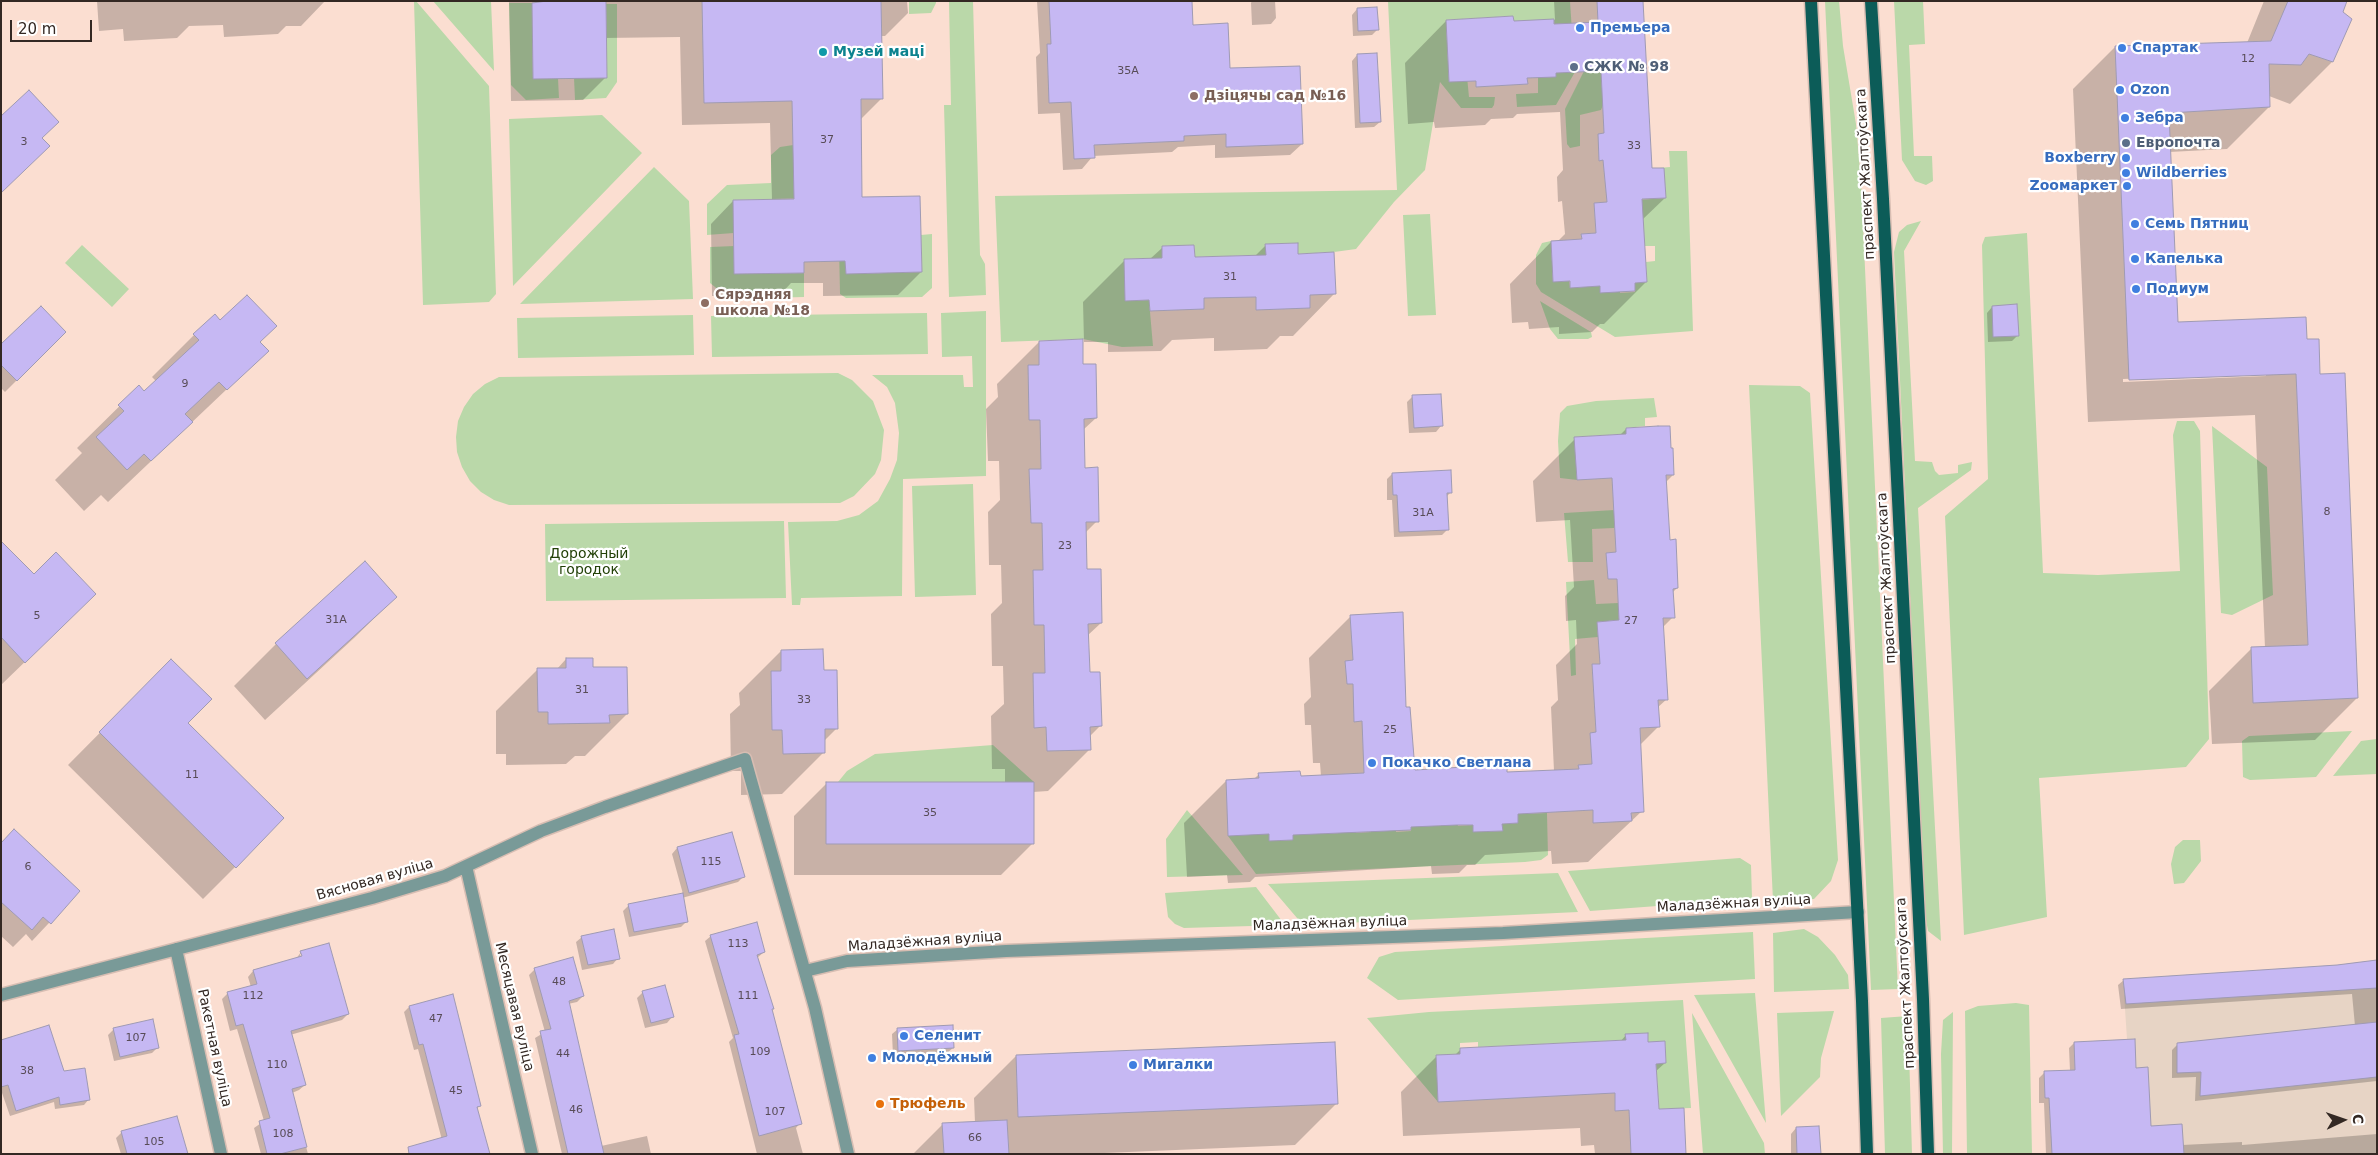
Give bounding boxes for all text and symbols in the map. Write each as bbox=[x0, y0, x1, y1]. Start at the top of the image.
scale bar bbox=[12, 10, 95, 42]
text: 20 m bbox=[18, 20, 56, 38]
place label: Премьера bbox=[1590, 20, 1670, 36]
marker: Премьера bbox=[1574, 22, 1586, 34]
place label: Спартак bbox=[2132, 40, 2198, 56]
marker: Спартак bbox=[2116, 42, 2128, 54]
place label: Музей маці bbox=[833, 44, 924, 60]
marker: Музей маці bbox=[817, 46, 829, 58]
house number: 12 bbox=[2241, 52, 2255, 66]
place label: СЖК № 98 bbox=[1584, 59, 1669, 75]
marker: СЖК № 98 bbox=[1568, 61, 1580, 73]
house number: 35А bbox=[1117, 64, 1139, 78]
place label: Ozon bbox=[2130, 82, 2170, 98]
marker: Ozon bbox=[2114, 84, 2126, 96]
place label: Дзіцячы сад №16 bbox=[1204, 88, 1346, 104]
street label: праспект Жалтоўскага bbox=[1853, 88, 1879, 260]
marker: Дзіцячы сад №16 bbox=[1188, 90, 1200, 102]
place label: Зебра bbox=[2135, 110, 2184, 126]
marker: Зебра bbox=[2119, 112, 2131, 124]
house number: 37 bbox=[820, 133, 834, 147]
house number: 3 bbox=[21, 135, 27, 149]
place label: Европочта bbox=[2136, 135, 2221, 151]
marker: Европочта bbox=[2120, 137, 2132, 149]
house number: 33 bbox=[1627, 139, 1641, 153]
place label: Boxberry bbox=[2044, 150, 2116, 166]
marker: Boxberry bbox=[2120, 152, 2132, 164]
place label: Wildberries bbox=[2136, 165, 2227, 181]
marker: Wildberries bbox=[2120, 167, 2132, 179]
place label: Zooмаркет bbox=[2030, 178, 2117, 194]
marker: Zooмаркет bbox=[2121, 180, 2133, 192]
place label: Семь Пятниц bbox=[2145, 216, 2249, 232]
marker: Семь Пятниц bbox=[2129, 218, 2141, 230]
place label: Капелька bbox=[2145, 251, 2223, 267]
marker: Капелька bbox=[2129, 253, 2141, 265]
house number: 31 bbox=[1223, 270, 1237, 284]
place label: Подиум bbox=[2146, 281, 2209, 297]
marker: Подиум bbox=[2130, 283, 2142, 295]
place label: Сярэдняя школа №18 bbox=[715, 287, 810, 320]
marker: Сярэдняя школа №18 bbox=[699, 297, 711, 309]
house number: 9 bbox=[182, 377, 188, 391]
street label: праспект Жалтоўскага bbox=[1874, 492, 1900, 664]
house number: 8 bbox=[2324, 505, 2330, 519]
house number: 31А bbox=[1412, 506, 1434, 520]
house number: 23 bbox=[1058, 539, 1072, 553]
park label: Дорожный городок bbox=[550, 546, 628, 578]
house number: 5 bbox=[34, 609, 40, 623]
house number: 31А bbox=[325, 613, 347, 627]
house number: 27 bbox=[1624, 614, 1638, 628]
house number: 31 bbox=[575, 683, 589, 697]
house number: 33 bbox=[797, 693, 811, 707]
house number: 25 bbox=[1383, 723, 1397, 737]
place label: Покачко Светлана bbox=[1382, 755, 1531, 771]
marker: Покачко Светлана bbox=[1366, 757, 1378, 769]
house number: 11 bbox=[185, 768, 199, 782]
house number: 35 bbox=[923, 806, 937, 820]
street label: Вясновая вуліца bbox=[315, 855, 435, 905]
house number: 115 bbox=[701, 855, 721, 869]
house number: 6 bbox=[25, 860, 31, 874]
street label: Маладзёжная вуліца bbox=[1656, 892, 1812, 916]
street label: праспект Жалтоўскага bbox=[1893, 897, 1919, 1069]
street label: Маладзёжная вуліца bbox=[1252, 913, 1408, 935]
street label: Маладзёжная вуліца bbox=[847, 928, 1003, 956]
house number: 113 bbox=[728, 937, 748, 951]
street label: Месяцавая вуліца bbox=[491, 941, 537, 1073]
house number: 48 bbox=[552, 975, 566, 989]
street label: Ракетная вуліца bbox=[193, 987, 235, 1109]
house number: 112 bbox=[243, 989, 263, 1003]
house number: 111 bbox=[738, 989, 758, 1003]
house number: 47 bbox=[429, 1012, 443, 1026]
place label: Селенит bbox=[914, 1028, 981, 1044]
marker: Селенит bbox=[898, 1030, 910, 1042]
house number: 107 bbox=[126, 1031, 146, 1045]
house number: 109 bbox=[750, 1045, 770, 1059]
house number: 44 bbox=[556, 1047, 570, 1061]
place label: Молодёжный bbox=[882, 1050, 992, 1066]
marker: Молодёжный bbox=[866, 1052, 878, 1064]
place label: Мигалки bbox=[1143, 1057, 1213, 1073]
house number: 110 bbox=[267, 1058, 287, 1072]
marker: Мигалки bbox=[1127, 1059, 1139, 1071]
house number: 38 bbox=[20, 1064, 34, 1078]
house number: 45 bbox=[449, 1084, 463, 1098]
north arrow bbox=[2318, 1095, 2368, 1145]
place label: Трюфель bbox=[890, 1096, 966, 1112]
marker: Трюфель bbox=[874, 1098, 886, 1110]
house number: 46 bbox=[569, 1103, 583, 1117]
house number: 107 bbox=[765, 1105, 785, 1119]
text: С bbox=[2350, 1114, 2366, 1125]
house number: 108 bbox=[273, 1127, 293, 1141]
house number: 66 bbox=[968, 1131, 982, 1145]
house number: 105 bbox=[144, 1135, 164, 1149]

